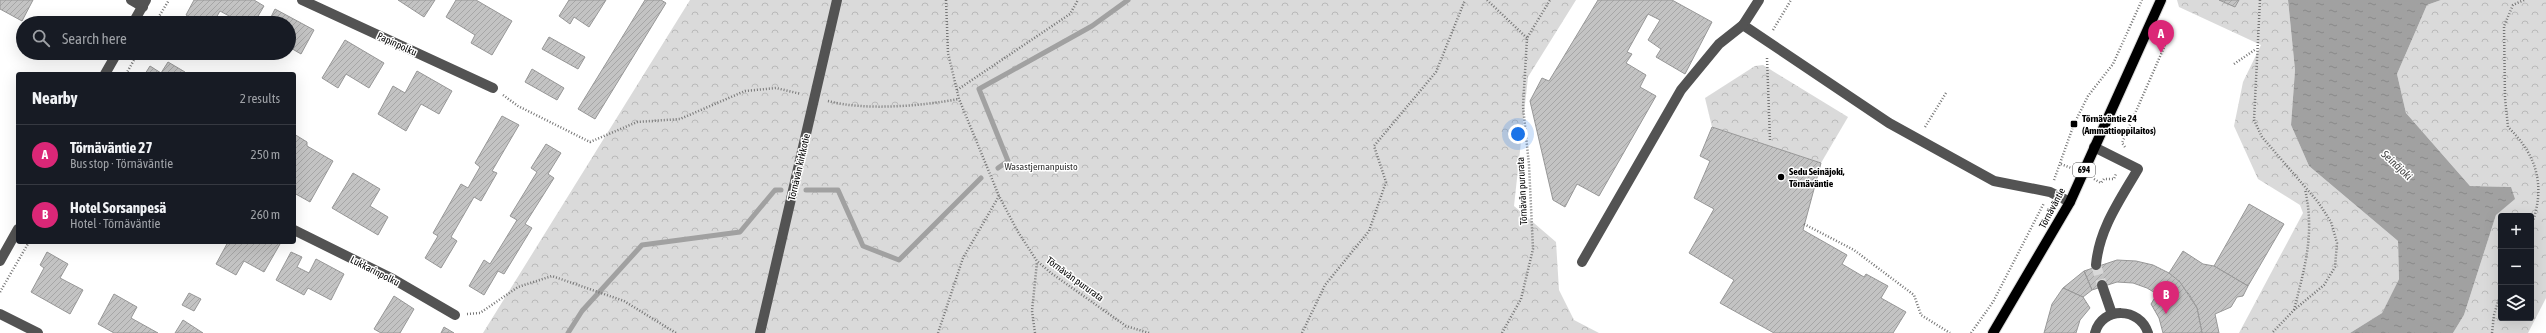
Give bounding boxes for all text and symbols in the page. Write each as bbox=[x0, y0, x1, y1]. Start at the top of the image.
search box bbox=[16, 16, 296, 60]
pin: A bbox=[2148, 20, 2174, 53]
icon: search bbox=[30, 27, 52, 49]
text: Search here bbox=[62, 30, 127, 47]
street label: Papinpolku bbox=[375, 30, 419, 58]
text: Nearby bbox=[32, 88, 78, 108]
text: 2 results bbox=[240, 91, 280, 106]
place label: Törnäväntie 24 (Ammattioppilaitos) bbox=[2082, 113, 2156, 136]
marker: Törnäväntie 24 (Ammattioppilaitos) bbox=[2069, 119, 2079, 129]
your location bbox=[1508, 124, 1528, 144]
street label: Törnävän kirkkotie bbox=[786, 132, 812, 201]
text: Törnäväntie 27 bbox=[70, 139, 152, 156]
text: A bbox=[42, 147, 48, 162]
text: 250 m bbox=[251, 147, 280, 162]
water label: Seinäjoki bbox=[2379, 147, 2415, 182]
text: Bus stop · Törnäväntie bbox=[70, 156, 173, 171]
street label: Törnävän pururata bbox=[1515, 156, 1529, 225]
park label: Wasastjernanpuisto bbox=[1004, 161, 1078, 172]
road number: 694 bbox=[2073, 163, 2095, 177]
place label: Sedu Seinäjoki, Törnäväntie bbox=[1789, 166, 1845, 189]
marker: Sedu Seinäjoki, Törnäväntie bbox=[1776, 172, 1786, 182]
street label: Törnäväntie bbox=[2037, 186, 2067, 230]
text: Hotel Sorsanpesä bbox=[70, 199, 166, 216]
text: B bbox=[42, 207, 48, 222]
text: 260 m bbox=[251, 207, 280, 222]
map controls bbox=[2498, 213, 2534, 321]
button: + bbox=[2498, 213, 2534, 249]
text: Hotel · Törnäväntie bbox=[70, 216, 160, 231]
button: − bbox=[2498, 249, 2534, 285]
street label: Lukkarinpolku bbox=[349, 254, 402, 288]
street label: Törnävän pururata bbox=[1044, 255, 1106, 304]
pin: B bbox=[2153, 281, 2179, 314]
button: layers bbox=[2498, 285, 2534, 321]

